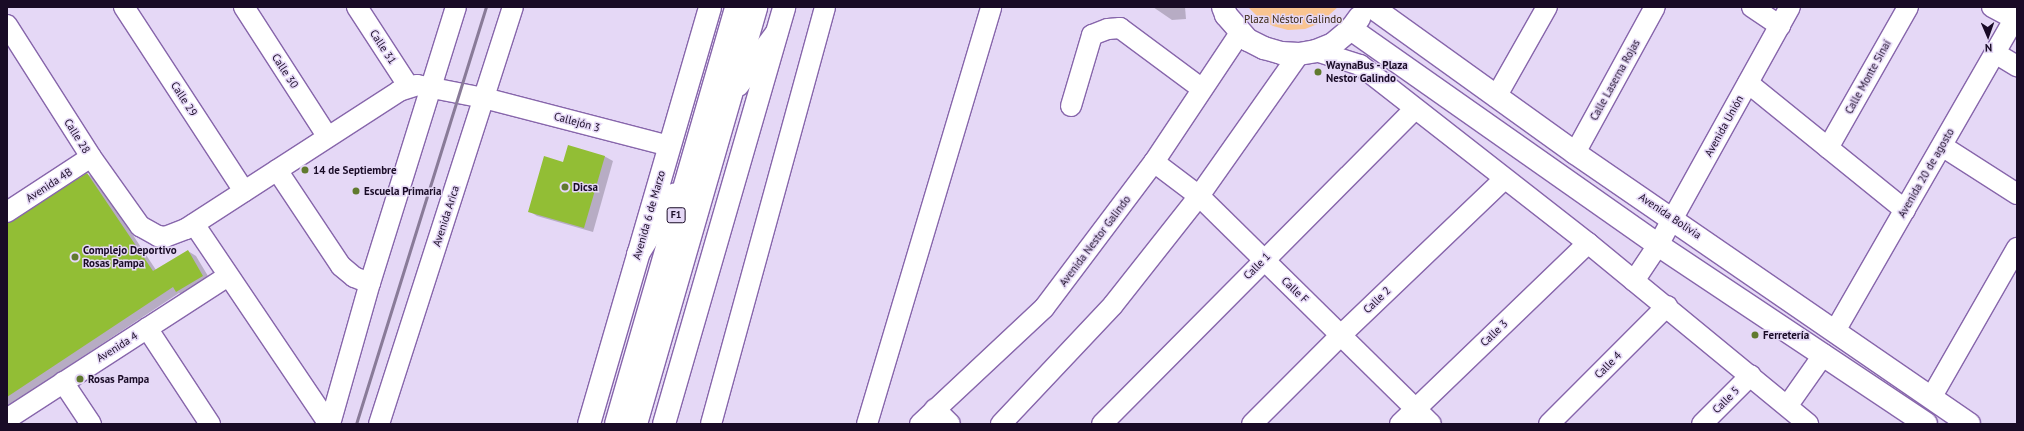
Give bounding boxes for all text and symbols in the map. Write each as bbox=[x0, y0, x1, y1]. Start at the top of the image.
park label: Plaza Néstor Galindo bbox=[1244, 12, 1342, 26]
north arrow bbox=[1968, 16, 2008, 56]
street label: Calle 31 bbox=[367, 27, 399, 67]
street label: Calle Laserna Rojas bbox=[1587, 37, 1643, 123]
street label: Calle Monte Sinaí bbox=[1842, 38, 1894, 116]
text: N bbox=[1985, 41, 1992, 55]
street label: Calle 30 bbox=[269, 51, 301, 91]
place label: WaynaBus - Plaza Nestor Galindo bbox=[1326, 59, 1409, 85]
marker: WaynaBus - Plaza Nestor Galindo bbox=[1313, 67, 1323, 77]
street label: Calle 29 bbox=[168, 79, 200, 119]
street label: Avenida Unión bbox=[1702, 93, 1746, 159]
street label: Callejón 3 bbox=[552, 109, 602, 135]
street label: Calle 28 bbox=[61, 116, 93, 156]
street label: Avenida 20 de agosto bbox=[1895, 126, 1957, 220]
place label: 14 de Septiembre bbox=[313, 163, 397, 177]
street label: Avenida 4B bbox=[23, 165, 75, 205]
marker: 14 de Septiembre bbox=[300, 165, 310, 175]
street label: Avenida 6 de Marzo bbox=[630, 169, 668, 261]
place label: Dicsa bbox=[573, 180, 598, 194]
marker: Dicsa bbox=[560, 182, 570, 192]
place label: Escuela Primaria bbox=[364, 184, 442, 198]
street label: Avenida Arica bbox=[430, 184, 462, 248]
marker: Escuela Primaria bbox=[351, 186, 361, 196]
street label: Avenida Bolivia bbox=[1636, 190, 1704, 242]
street label: Avenida Nestor Galindo bbox=[1057, 193, 1133, 289]
road number: F1 bbox=[666, 207, 686, 223]
place label: Complejo Deportivo Rosas Pampa bbox=[83, 244, 177, 270]
street label: Calle 1 bbox=[1241, 250, 1273, 282]
marker: Complejo Deportivo Rosas Pampa bbox=[70, 252, 80, 262]
street label: Calle F bbox=[1279, 274, 1311, 306]
street label: Calle 2 bbox=[1361, 284, 1393, 316]
street label: Calle 3 bbox=[1478, 317, 1510, 349]
place label: Ferretería bbox=[1763, 328, 1809, 342]
street label: Avenida 4 bbox=[94, 329, 140, 365]
marker: Ferretería bbox=[1750, 330, 1760, 340]
street label: Calle 4 bbox=[1592, 349, 1624, 381]
place label: Rosas Pampa bbox=[88, 372, 149, 386]
marker: Rosas Pampa bbox=[75, 374, 85, 384]
street label: Calle 5 bbox=[1710, 384, 1742, 416]

